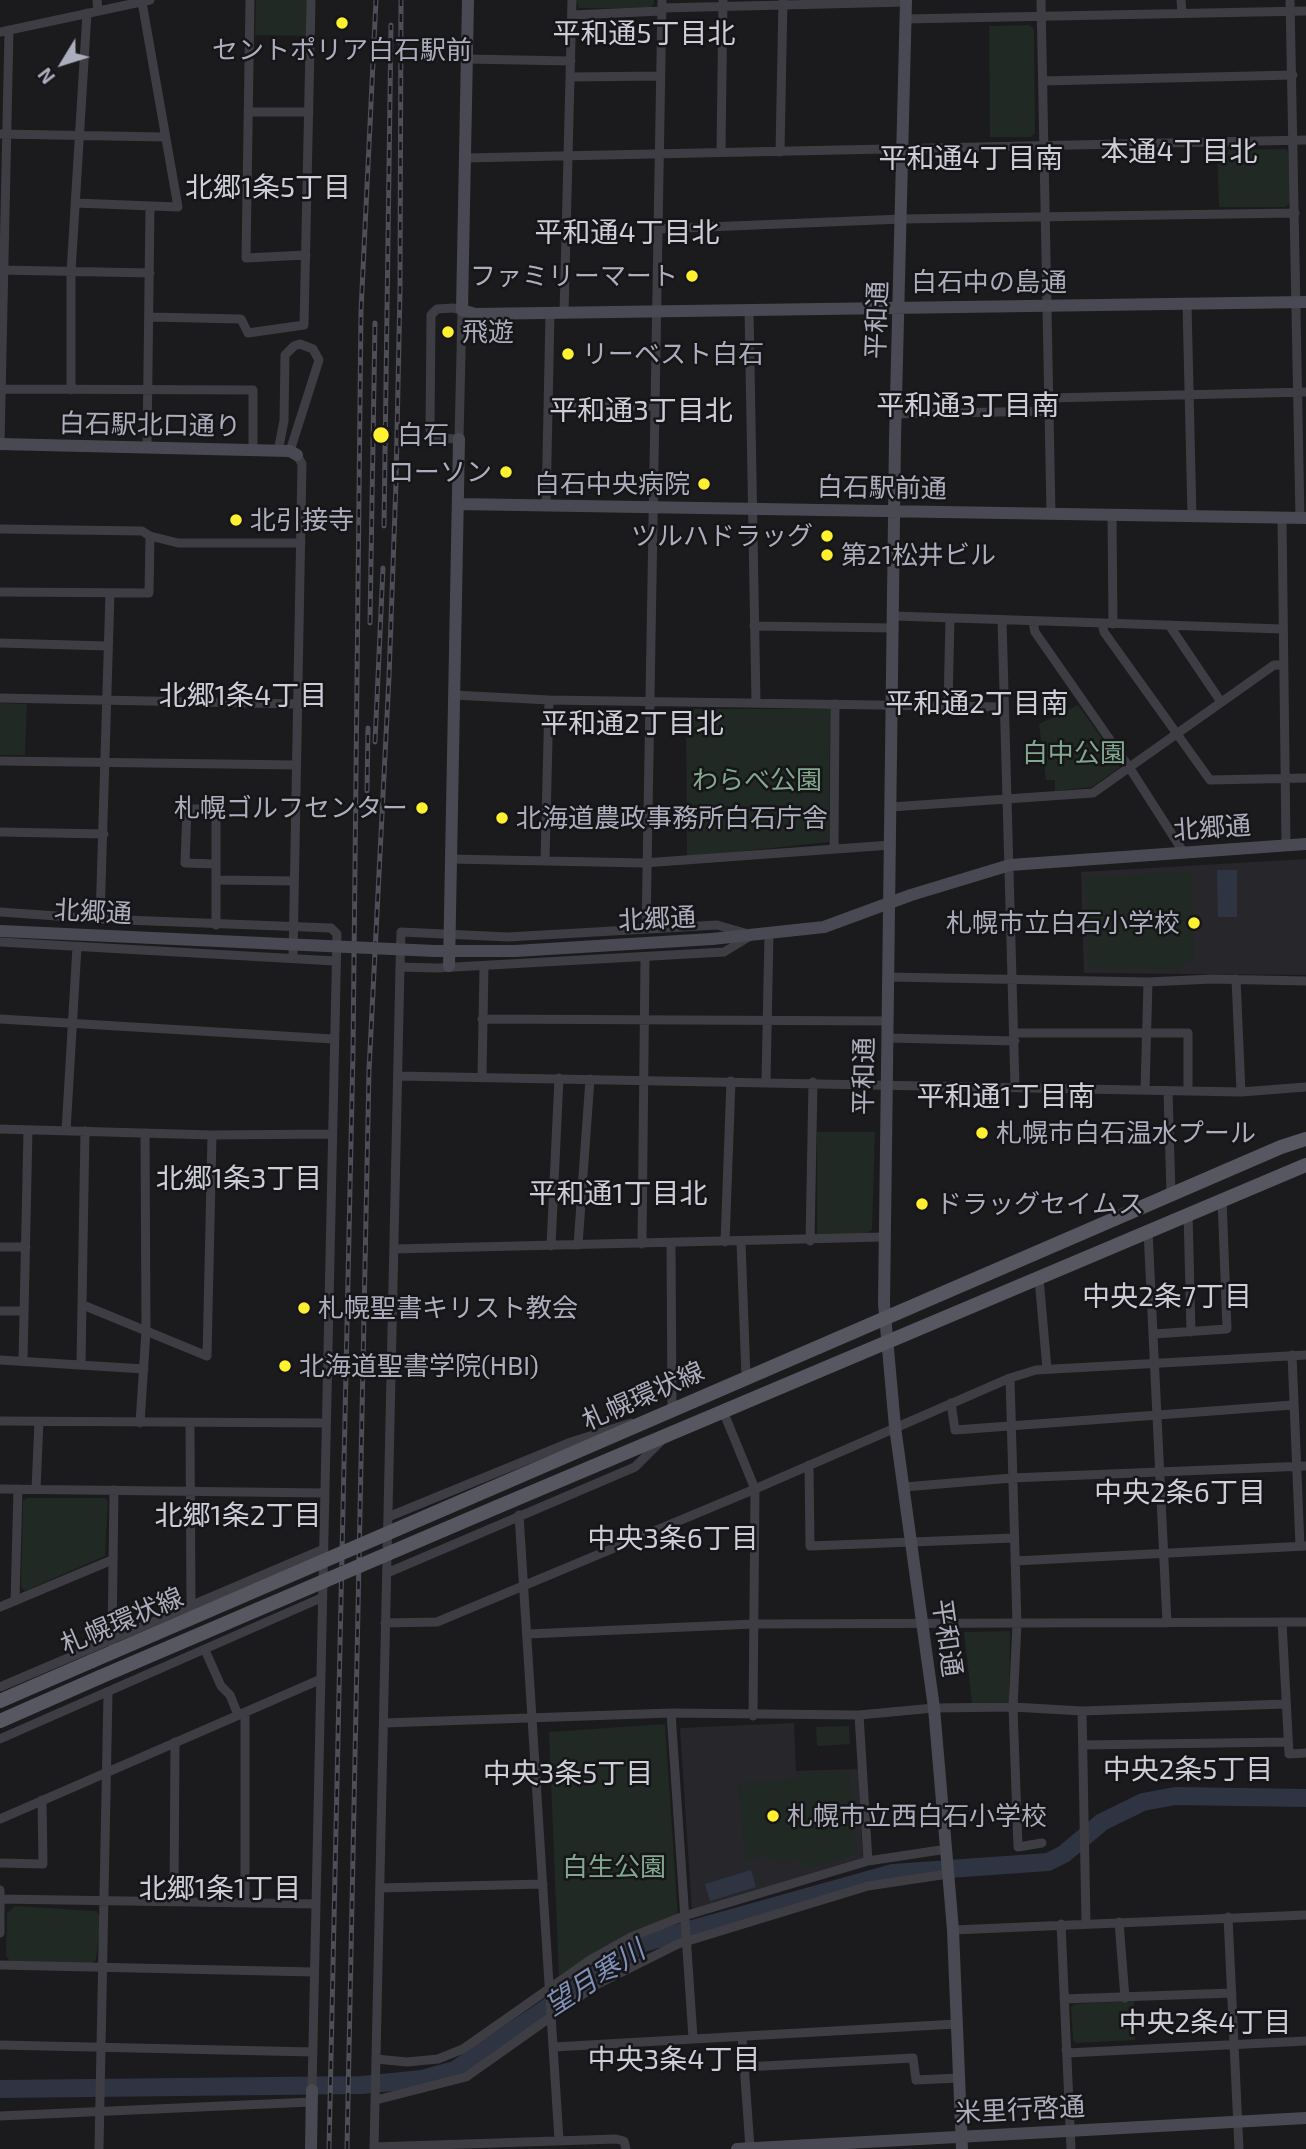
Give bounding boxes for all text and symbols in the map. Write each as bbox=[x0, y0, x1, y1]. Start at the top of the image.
marker: セントポリア白石駅前 bbox=[334, 15, 350, 31]
district label: 平和通5丁目北 bbox=[552, 17, 736, 51]
north arrow bbox=[28, 28, 98, 98]
place label: セントポリア白石駅前 bbox=[212, 34, 472, 66]
text: N bbox=[33, 64, 59, 89]
district label: 本通4丁目北 bbox=[1100, 135, 1258, 169]
district label: 平和通4丁目南 bbox=[878, 142, 1064, 176]
district label: 北郷1条5丁目 bbox=[185, 171, 351, 205]
district label: 平和通4丁目北 bbox=[534, 216, 720, 250]
place label: ファミリーマート bbox=[470, 260, 678, 292]
street label: 白石中の島通 bbox=[911, 266, 1067, 298]
marker: ファミリーマート bbox=[684, 268, 700, 284]
street label: 平和通 bbox=[860, 280, 894, 360]
place label: 飛遊 bbox=[462, 316, 514, 348]
marker: 飛遊 bbox=[440, 324, 456, 340]
place label: リーベスト白石 bbox=[582, 338, 764, 370]
marker: リーベスト白石 bbox=[560, 346, 576, 362]
district label: 平和通3丁目南 bbox=[876, 389, 1060, 423]
district label: 平和通3丁目北 bbox=[549, 394, 733, 428]
street label: 白石駅北口通り bbox=[59, 408, 241, 442]
place label: 白石 bbox=[397, 419, 449, 451]
marker: 白石 bbox=[371, 425, 391, 445]
place label: ローソン bbox=[388, 456, 492, 488]
marker: ローソン bbox=[498, 464, 514, 480]
place label: 白石中央病院 bbox=[534, 468, 690, 500]
street label: 白石駅前通 bbox=[817, 471, 947, 505]
marker: 白石中央病院 bbox=[696, 476, 712, 492]
place label: 北引接寺 bbox=[250, 504, 354, 536]
marker: 北引接寺 bbox=[228, 512, 244, 528]
place label: ツルハドラッグ bbox=[631, 520, 813, 552]
marker: ツルハドラッグ bbox=[819, 528, 835, 544]
place label: 第21松井ビル bbox=[841, 539, 996, 571]
marker: 第21松井ビル bbox=[819, 547, 835, 563]
district label: 北郷1条4丁目 bbox=[159, 679, 327, 713]
district label: 平和通2丁目南 bbox=[885, 687, 1069, 721]
district label: 平和通2丁目北 bbox=[540, 707, 724, 741]
park label: 白中公園 bbox=[1022, 737, 1126, 769]
park label: わらべ公園 bbox=[692, 764, 822, 796]
place label: 札幌ゴルフセンター bbox=[174, 792, 408, 824]
marker: 札幌ゴルフセンター bbox=[414, 800, 430, 816]
place label: 北海道農政事務所白石庁舎 bbox=[516, 802, 828, 834]
marker: 北海道農政事務所白石庁舎 bbox=[494, 810, 510, 826]
street label: 北郷通 bbox=[1172, 810, 1252, 846]
street label: 北郷通 bbox=[53, 894, 133, 930]
street label: 北郷通 bbox=[617, 901, 697, 937]
place label: 札幌市立白石小学校 bbox=[946, 907, 1180, 939]
marker: 札幌市立白石小学校 bbox=[1186, 915, 1202, 931]
street label: 平和通 bbox=[848, 1037, 880, 1115]
district label: 平和通1丁目南 bbox=[916, 1080, 1096, 1114]
place label: 札幌市白石温水プール bbox=[996, 1117, 1256, 1149]
marker: 札幌市白石温水プール bbox=[974, 1125, 990, 1141]
district label: 北郷1条3丁目 bbox=[156, 1162, 322, 1196]
district label: 平和通1丁目北 bbox=[528, 1177, 708, 1211]
place label: ドラッグセイムス bbox=[936, 1188, 1144, 1220]
marker: ドラッグセイムス bbox=[914, 1196, 930, 1212]
district label: 中央2条7丁目 bbox=[1082, 1280, 1252, 1314]
place label: 札幌聖書キリスト教会 bbox=[318, 1292, 578, 1324]
marker: 札幌聖書キリスト教会 bbox=[296, 1300, 312, 1316]
place label: 北海道聖書学院(HBI) bbox=[299, 1350, 539, 1382]
street label: 札幌環状線 bbox=[577, 1355, 709, 1437]
marker: 北海道聖書学院(HBI) bbox=[277, 1358, 293, 1374]
district label: 中央2条6丁目 bbox=[1094, 1476, 1266, 1510]
district label: 北郷1条2丁目 bbox=[155, 1499, 321, 1533]
district label: 中央3条6丁目 bbox=[587, 1522, 759, 1556]
street label: 札幌環状線 bbox=[56, 1581, 188, 1661]
street label: 平和通 bbox=[926, 1597, 968, 1679]
district label: 中央2条5丁目 bbox=[1103, 1753, 1273, 1787]
district label: 中央3条5丁目 bbox=[483, 1757, 653, 1791]
place label: 札幌市立西白石小学校 bbox=[787, 1800, 1047, 1832]
marker: 札幌市立西白石小学校 bbox=[765, 1808, 781, 1824]
park label: 白生公園 bbox=[562, 1851, 666, 1883]
district label: 北郷1条1丁目 bbox=[139, 1872, 301, 1906]
water label: 望月寒川 bbox=[539, 1933, 651, 2023]
district label: 中央2条4丁目 bbox=[1119, 2006, 1291, 2040]
district label: 中央3条4丁目 bbox=[588, 2043, 760, 2077]
street label: 米里行啓通 bbox=[954, 2091, 1086, 2129]

